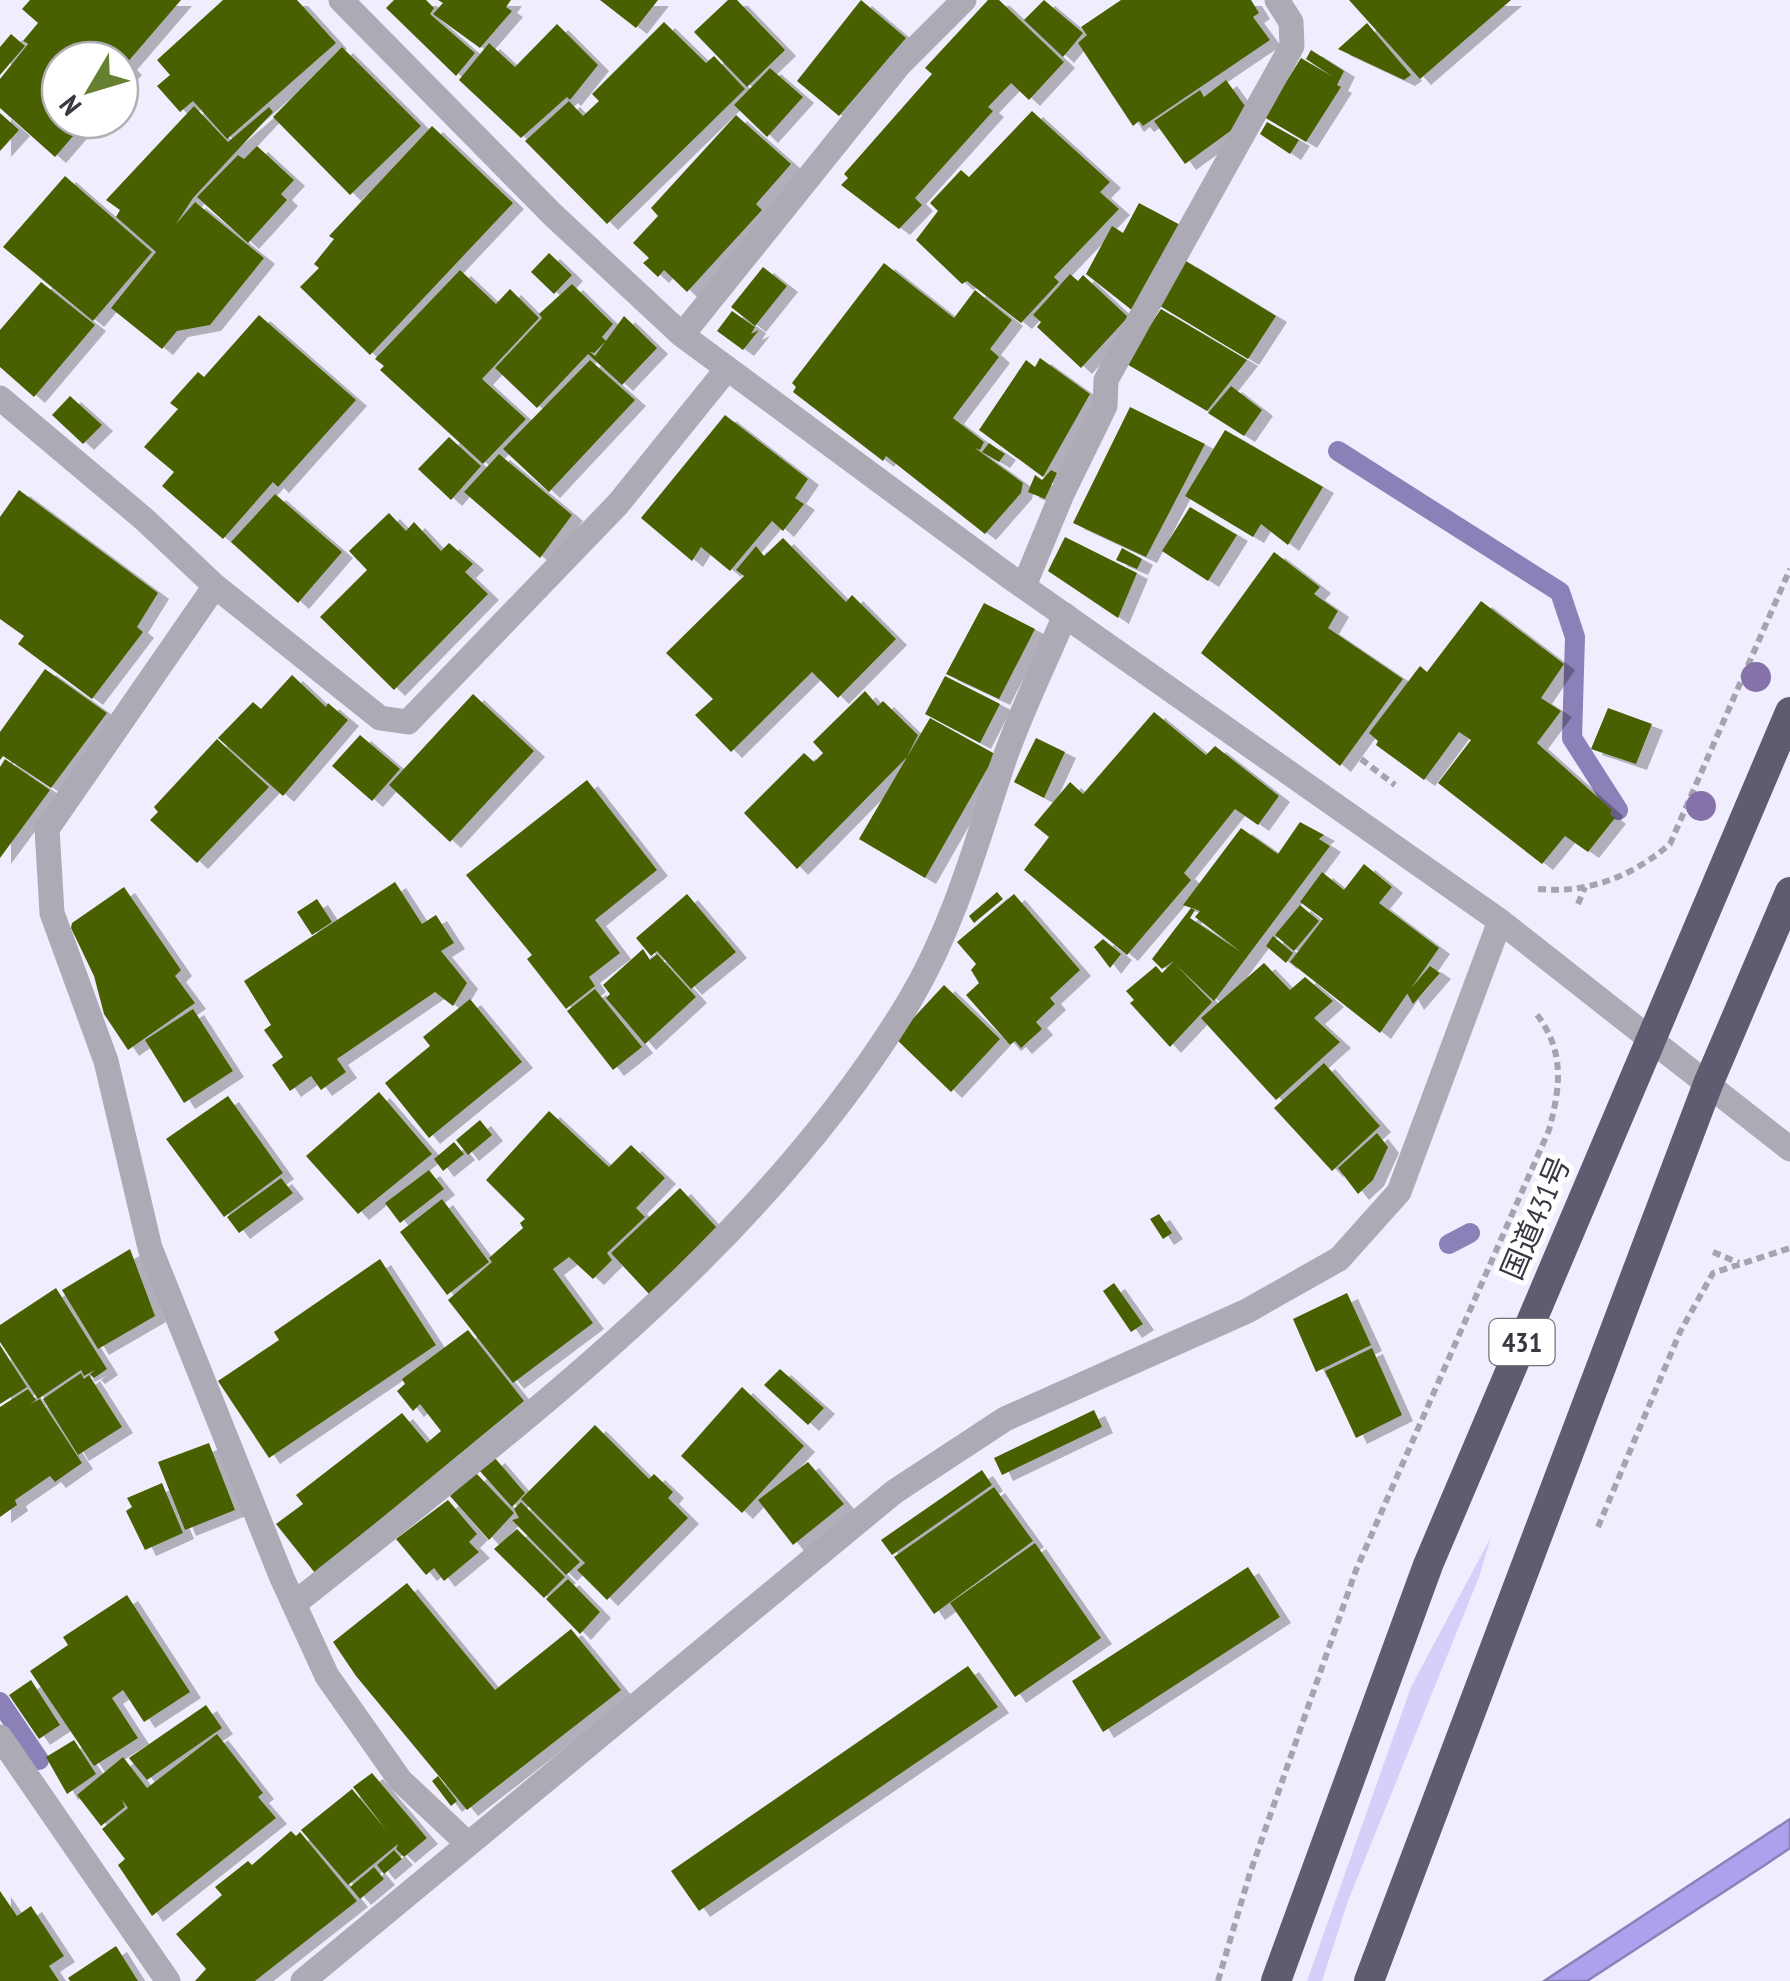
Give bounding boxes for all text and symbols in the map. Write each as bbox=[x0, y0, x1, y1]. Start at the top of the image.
north arrow bbox=[40, 40, 140, 140]
text: N bbox=[51, 88, 89, 123]
street label: 国道431号 bbox=[1491, 1150, 1578, 1285]
road number: 431 bbox=[1490, 1319, 1554, 1365]

